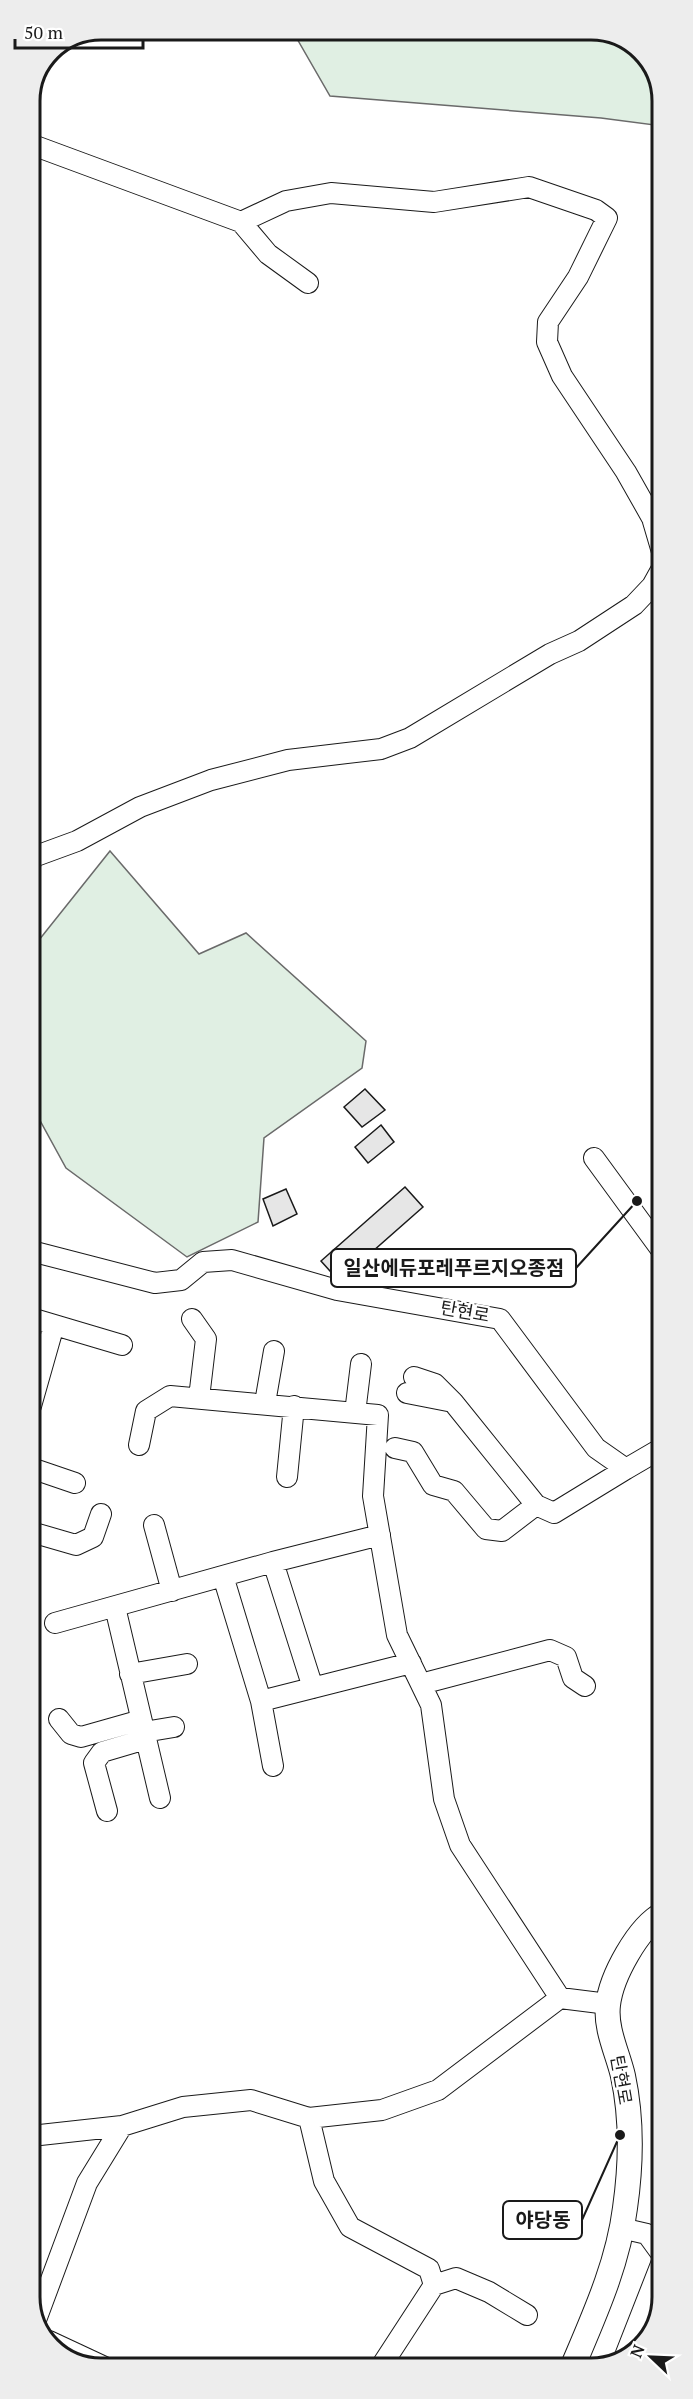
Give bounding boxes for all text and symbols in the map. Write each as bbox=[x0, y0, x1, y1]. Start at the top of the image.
scale bar bbox=[15, 12, 142, 50]
text: 50 m bbox=[24, 20, 64, 44]
callout: 일산에듀포레푸르지오종점 bbox=[331, 1249, 576, 1287]
text: 일산에듀포레푸르지오종점 bbox=[344, 1254, 564, 1281]
street label: 탄현로 bbox=[439, 1295, 492, 1327]
street label: 탄현로 bbox=[606, 2053, 638, 2106]
callout: 야당동 bbox=[503, 2201, 582, 2239]
text: 야당동 bbox=[515, 2206, 571, 2233]
north arrow bbox=[621, 2327, 681, 2387]
text: N bbox=[625, 2341, 650, 2361]

